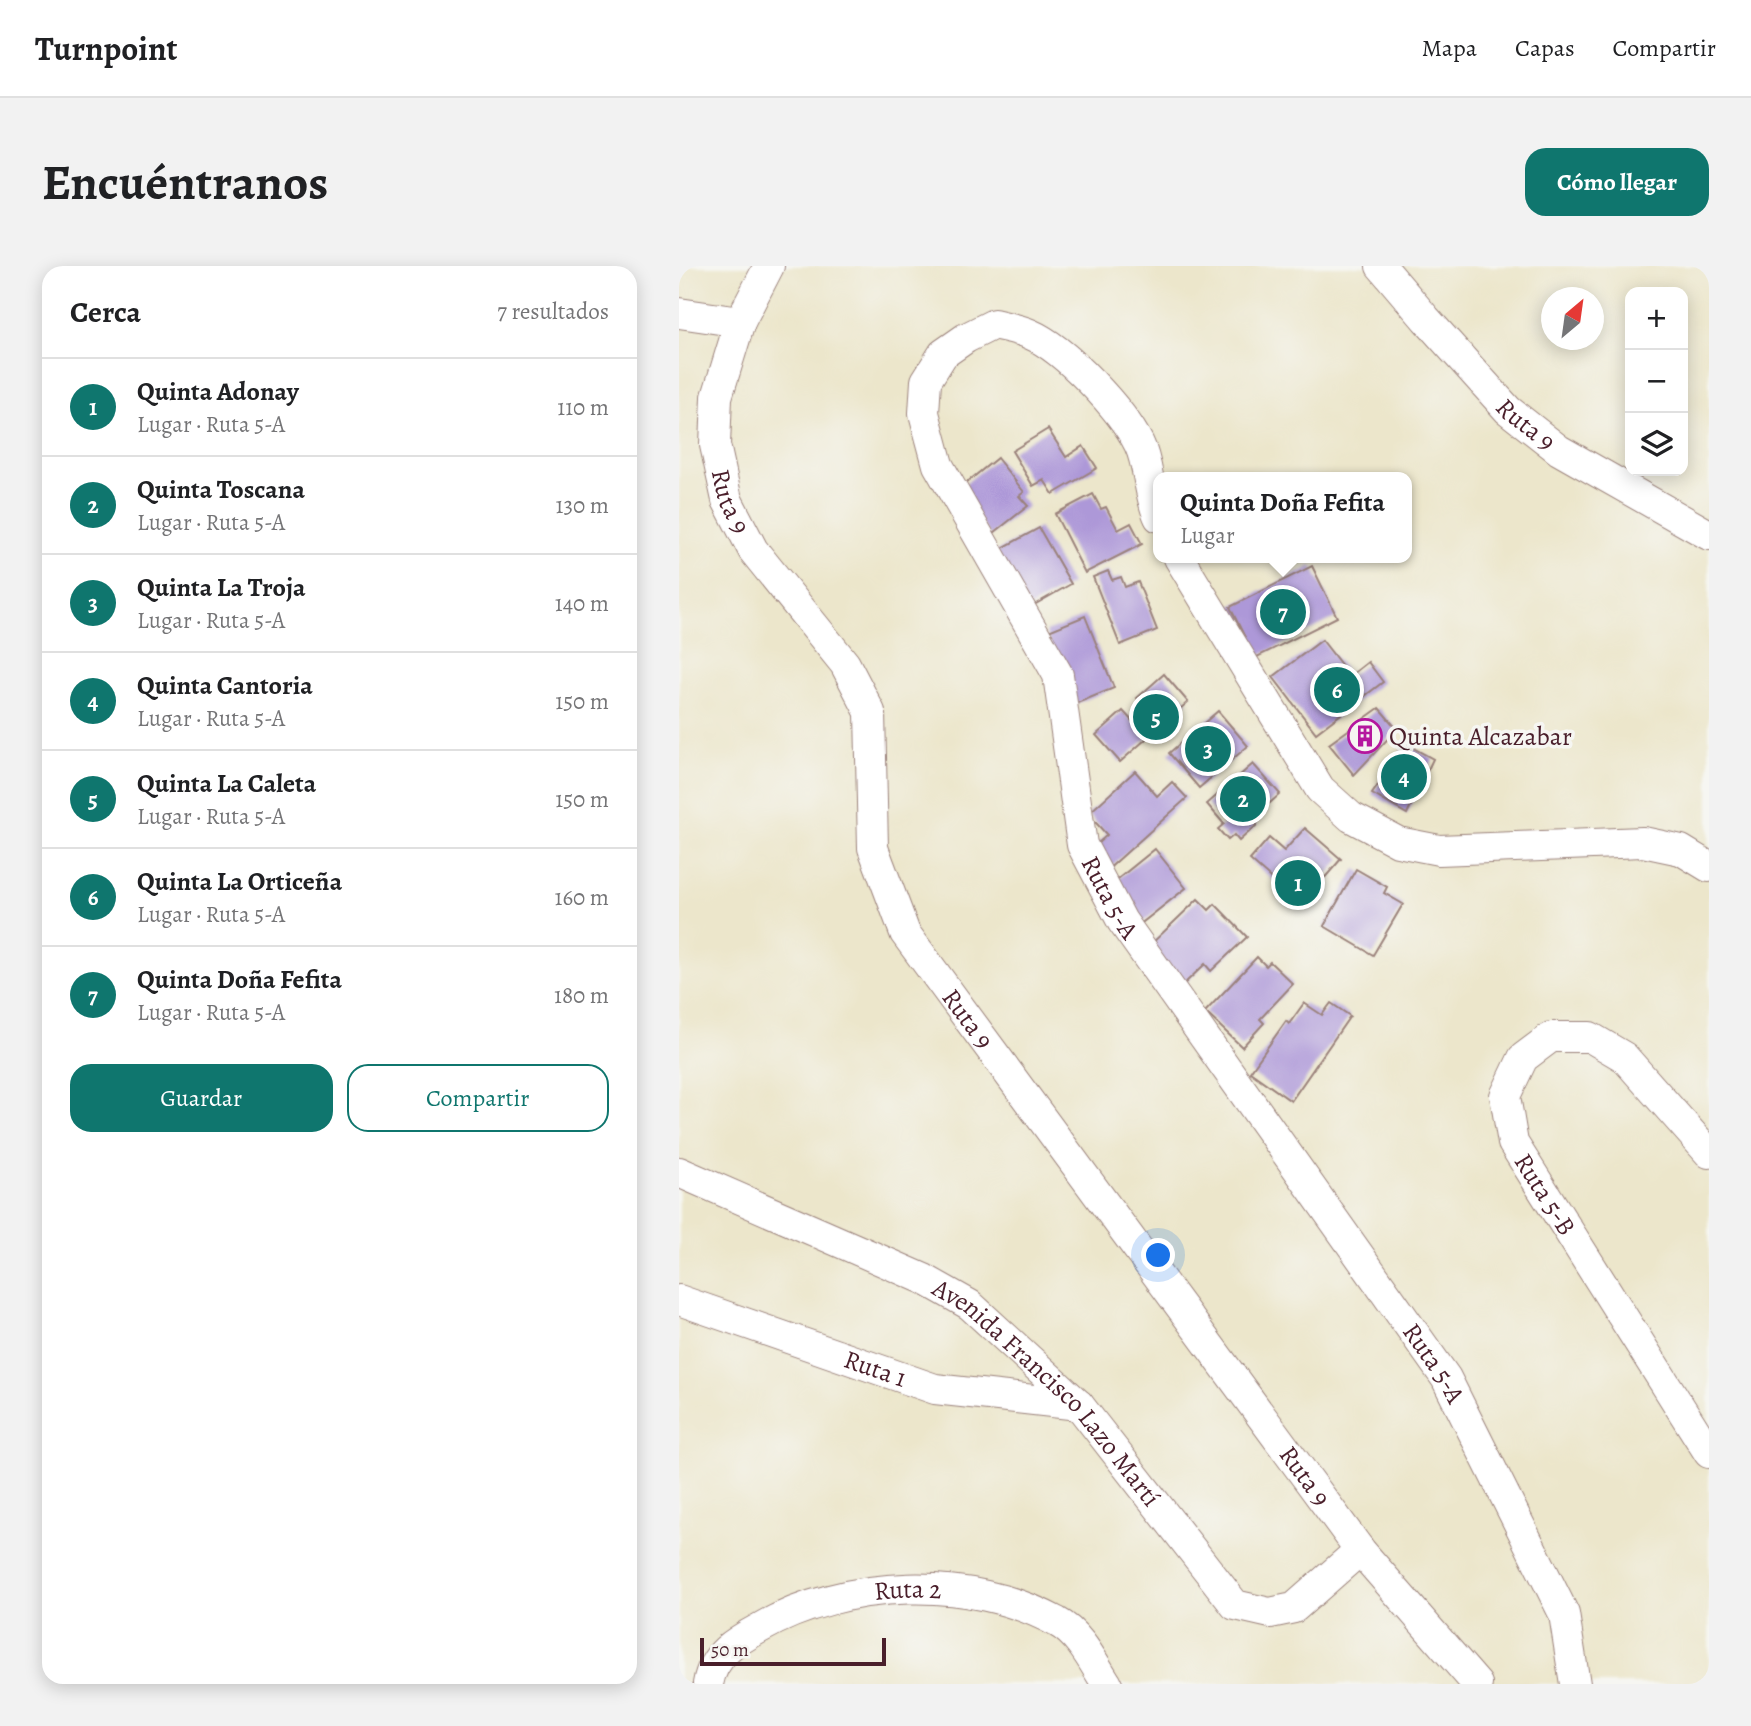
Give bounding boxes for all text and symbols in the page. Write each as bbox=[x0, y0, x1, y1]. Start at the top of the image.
text: Turnpoint bbox=[35, 26, 177, 71]
text: Mapa bbox=[1422, 32, 1477, 64]
text: Capas bbox=[1515, 32, 1575, 64]
text: Compartir bbox=[1613, 32, 1716, 64]
button: Cómo llegar bbox=[1525, 148, 1709, 216]
text: Encuéntranos bbox=[42, 149, 328, 216]
north arrow bbox=[1541, 287, 1604, 350]
map controls bbox=[1625, 287, 1688, 476]
button: + bbox=[1625, 287, 1688, 350]
text: Cerca bbox=[70, 292, 141, 332]
text: 7 resultados bbox=[497, 296, 609, 327]
button: − bbox=[1625, 350, 1688, 413]
text: Quinta Adonay bbox=[137, 374, 299, 409]
street label: Ruta 9 bbox=[1488, 391, 1563, 459]
text: 1 bbox=[89, 392, 97, 423]
text: 110 m bbox=[557, 392, 609, 423]
text: Lugar · Ruta 5-A bbox=[137, 409, 285, 440]
button: layers bbox=[1625, 413, 1688, 476]
street label: Ruta 9 bbox=[703, 466, 759, 540]
text: Quinta Toscana bbox=[137, 472, 305, 507]
popup bbox=[1153, 472, 1412, 563]
text: Quinta Doña Fefita bbox=[1180, 485, 1385, 520]
text: 2 bbox=[87, 490, 99, 521]
text: 130 m bbox=[556, 490, 609, 521]
text: Lugar · Ruta 5-A bbox=[137, 507, 285, 538]
text: Lugar bbox=[1180, 520, 1235, 551]
text: Quinta La Troja bbox=[137, 570, 306, 605]
pin: 7 bbox=[1260, 586, 1306, 638]
text: 3 bbox=[88, 588, 98, 619]
text: 140 m bbox=[555, 588, 609, 619]
text: Lugar · Ruta 5-A bbox=[137, 605, 285, 636]
pin: 6 bbox=[1314, 664, 1360, 716]
text: Quinta Cantoria bbox=[137, 668, 313, 703]
text: 4 bbox=[88, 686, 98, 717]
text: 150 m bbox=[555, 686, 609, 717]
pin: 5 bbox=[1133, 691, 1179, 743]
text: Lugar · Ruta 5-A bbox=[137, 703, 285, 734]
building icon: Quinta Alcazabar bbox=[1346, 717, 1384, 755]
place label: Quinta Alcazabar bbox=[1389, 719, 1572, 754]
pin: 3 bbox=[1185, 723, 1231, 775]
pin: 4 bbox=[1381, 751, 1427, 803]
text: Quinta La Caleta bbox=[137, 766, 316, 801]
pin: 2 bbox=[1220, 773, 1266, 825]
text: 5 bbox=[88, 784, 98, 815]
text: 150 m bbox=[555, 784, 609, 815]
text: Lugar · Ruta 5-A bbox=[137, 801, 285, 832]
street label: Ruta 5-A bbox=[1073, 850, 1147, 947]
pin: 1 bbox=[1275, 857, 1321, 909]
text: Quinta La Orticeña bbox=[137, 864, 342, 899]
text: 6 bbox=[88, 882, 98, 913]
text: 160 m bbox=[555, 882, 609, 913]
text: Lugar · Ruta 5-A bbox=[137, 899, 285, 930]
text: Quinta Doña Fefita bbox=[137, 962, 342, 997]
text: 7 bbox=[88, 980, 98, 1011]
text: 180 m bbox=[554, 980, 609, 1011]
street label: Ruta 9 bbox=[934, 982, 1002, 1056]
text: Lugar · Ruta 5-A bbox=[137, 997, 285, 1028]
button: Guardar bbox=[70, 1064, 333, 1132]
button: Compartir bbox=[347, 1064, 609, 1132]
street label: Ruta 5-B bbox=[1506, 1147, 1584, 1242]
your location bbox=[1141, 1238, 1175, 1272]
street label: Avenida Francisco Lazo Martí bbox=[925, 1270, 1169, 1514]
street label: Ruta 5-A bbox=[1394, 1316, 1473, 1410]
street label: Ruta 1 bbox=[839, 1342, 911, 1396]
street label: Ruta 9 bbox=[1271, 1439, 1339, 1513]
street label: Ruta 2 bbox=[872, 1571, 942, 1609]
scale bar bbox=[700, 1635, 885, 1667]
text: 50 m bbox=[711, 1637, 749, 1663]

